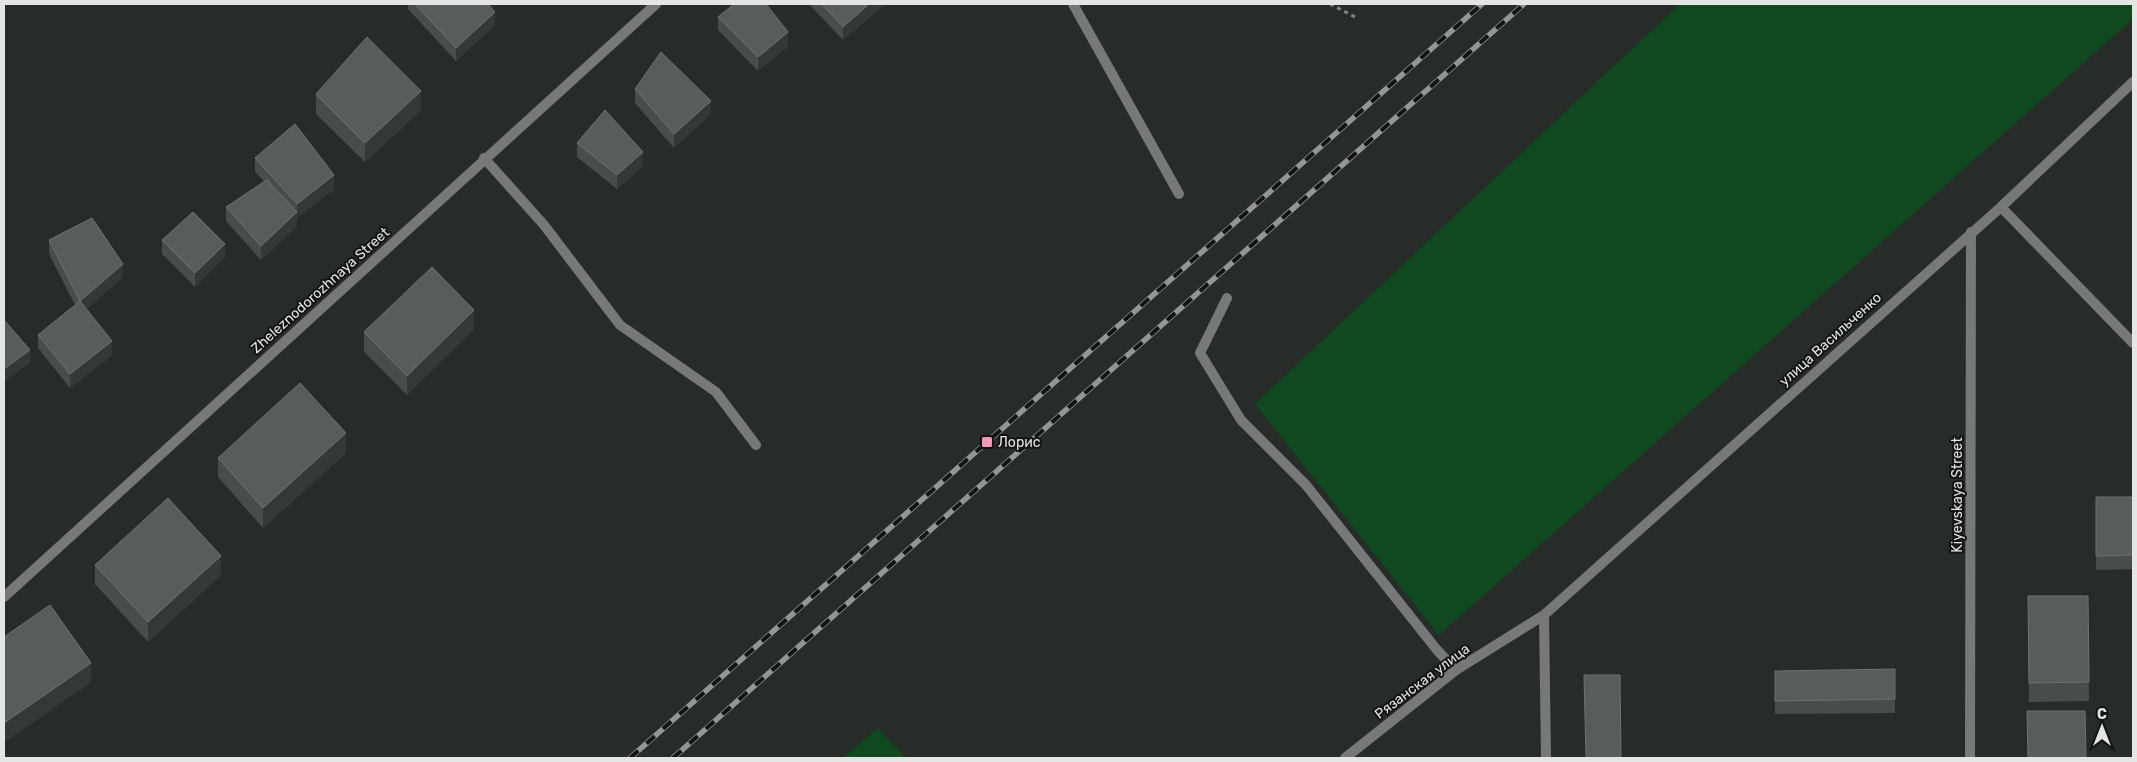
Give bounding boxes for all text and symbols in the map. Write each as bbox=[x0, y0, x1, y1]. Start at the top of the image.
street label: Zheleznodorozhnaya Street bbox=[248, 224, 393, 357]
street label: улица Васильченко bbox=[1776, 289, 1885, 390]
place label: Лорис bbox=[998, 434, 1041, 451]
marker: Лорис bbox=[980, 435, 994, 449]
street label: Kiyevskaya Street bbox=[1949, 437, 1966, 553]
street label: Рязанская улица bbox=[1372, 640, 1473, 723]
north arrow bbox=[2077, 702, 2127, 752]
text: С bbox=[2097, 706, 2107, 723]

